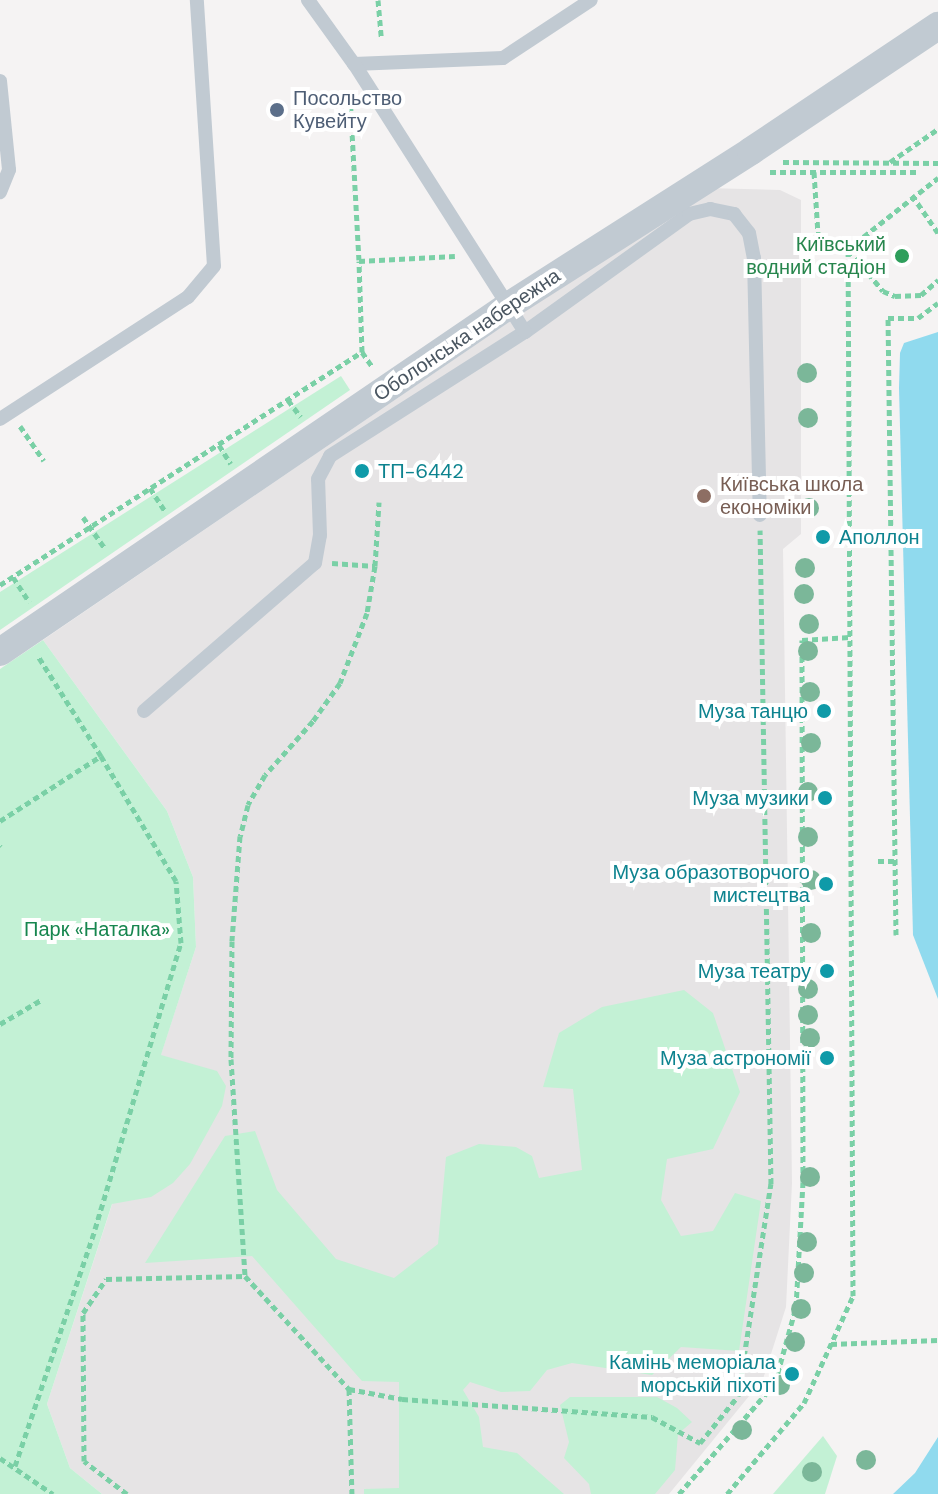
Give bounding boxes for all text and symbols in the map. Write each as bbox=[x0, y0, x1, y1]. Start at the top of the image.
place label: Посольство Кувейту bbox=[293, 86, 402, 133]
marker: Посольство Кувейту bbox=[268, 101, 286, 119]
place label: Київський водний стадіон bbox=[746, 232, 886, 279]
marker: Київський водний стадіон bbox=[893, 247, 911, 265]
street label: Оболонська набережна bbox=[369, 264, 565, 406]
place label: ТП-6442 bbox=[378, 459, 464, 483]
marker: ТП-6442 bbox=[353, 462, 371, 480]
place label: Київська школа економіки bbox=[720, 472, 863, 519]
marker: Київська школа економіки bbox=[695, 487, 713, 505]
place label: Аполлон bbox=[839, 525, 920, 549]
marker: Аполлон bbox=[814, 528, 832, 546]
place label: Муза танцю bbox=[698, 699, 808, 723]
marker: Муза танцю bbox=[815, 702, 833, 720]
place label: Муза музики bbox=[692, 786, 809, 810]
marker: Муза музики bbox=[816, 789, 834, 807]
place label: Муза образотворчого мистецтва bbox=[612, 860, 810, 907]
marker: Муза образотворчого мистецтва bbox=[817, 875, 835, 893]
park label: Парк «Наталка» bbox=[24, 917, 170, 941]
place label: Муза театру bbox=[698, 959, 811, 983]
marker: Муза театру bbox=[818, 962, 836, 980]
place label: Муза астрономії bbox=[660, 1046, 811, 1070]
marker: Муза астрономії bbox=[818, 1049, 836, 1067]
place label: Камінь меморіала морській піхоті bbox=[609, 1350, 776, 1397]
marker: Камінь меморіала морській піхоті bbox=[783, 1365, 801, 1383]

